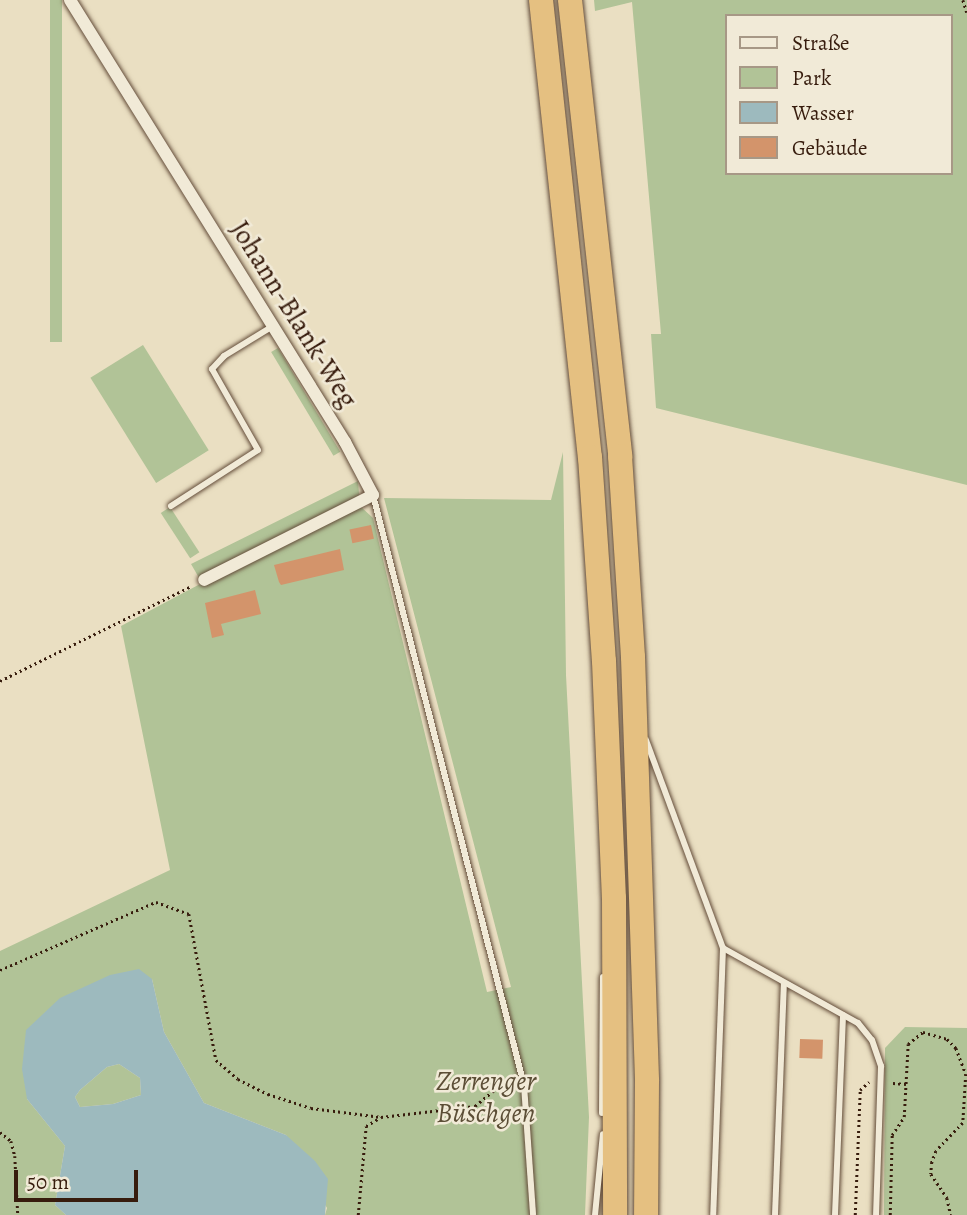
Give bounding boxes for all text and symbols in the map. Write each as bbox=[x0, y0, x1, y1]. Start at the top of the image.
legend bbox=[726, 14, 953, 175]
text: Straße bbox=[792, 29, 850, 57]
text: Park bbox=[792, 64, 831, 92]
text: Wasser bbox=[792, 99, 854, 127]
text: Gebäude bbox=[792, 134, 868, 162]
street label: Johann-Blank-Weg bbox=[223, 214, 365, 414]
park label: Zerrenger Büschgen bbox=[436, 1064, 536, 1130]
scale bar bbox=[18, 1156, 142, 1200]
text: 50 m bbox=[27, 1168, 69, 1196]

